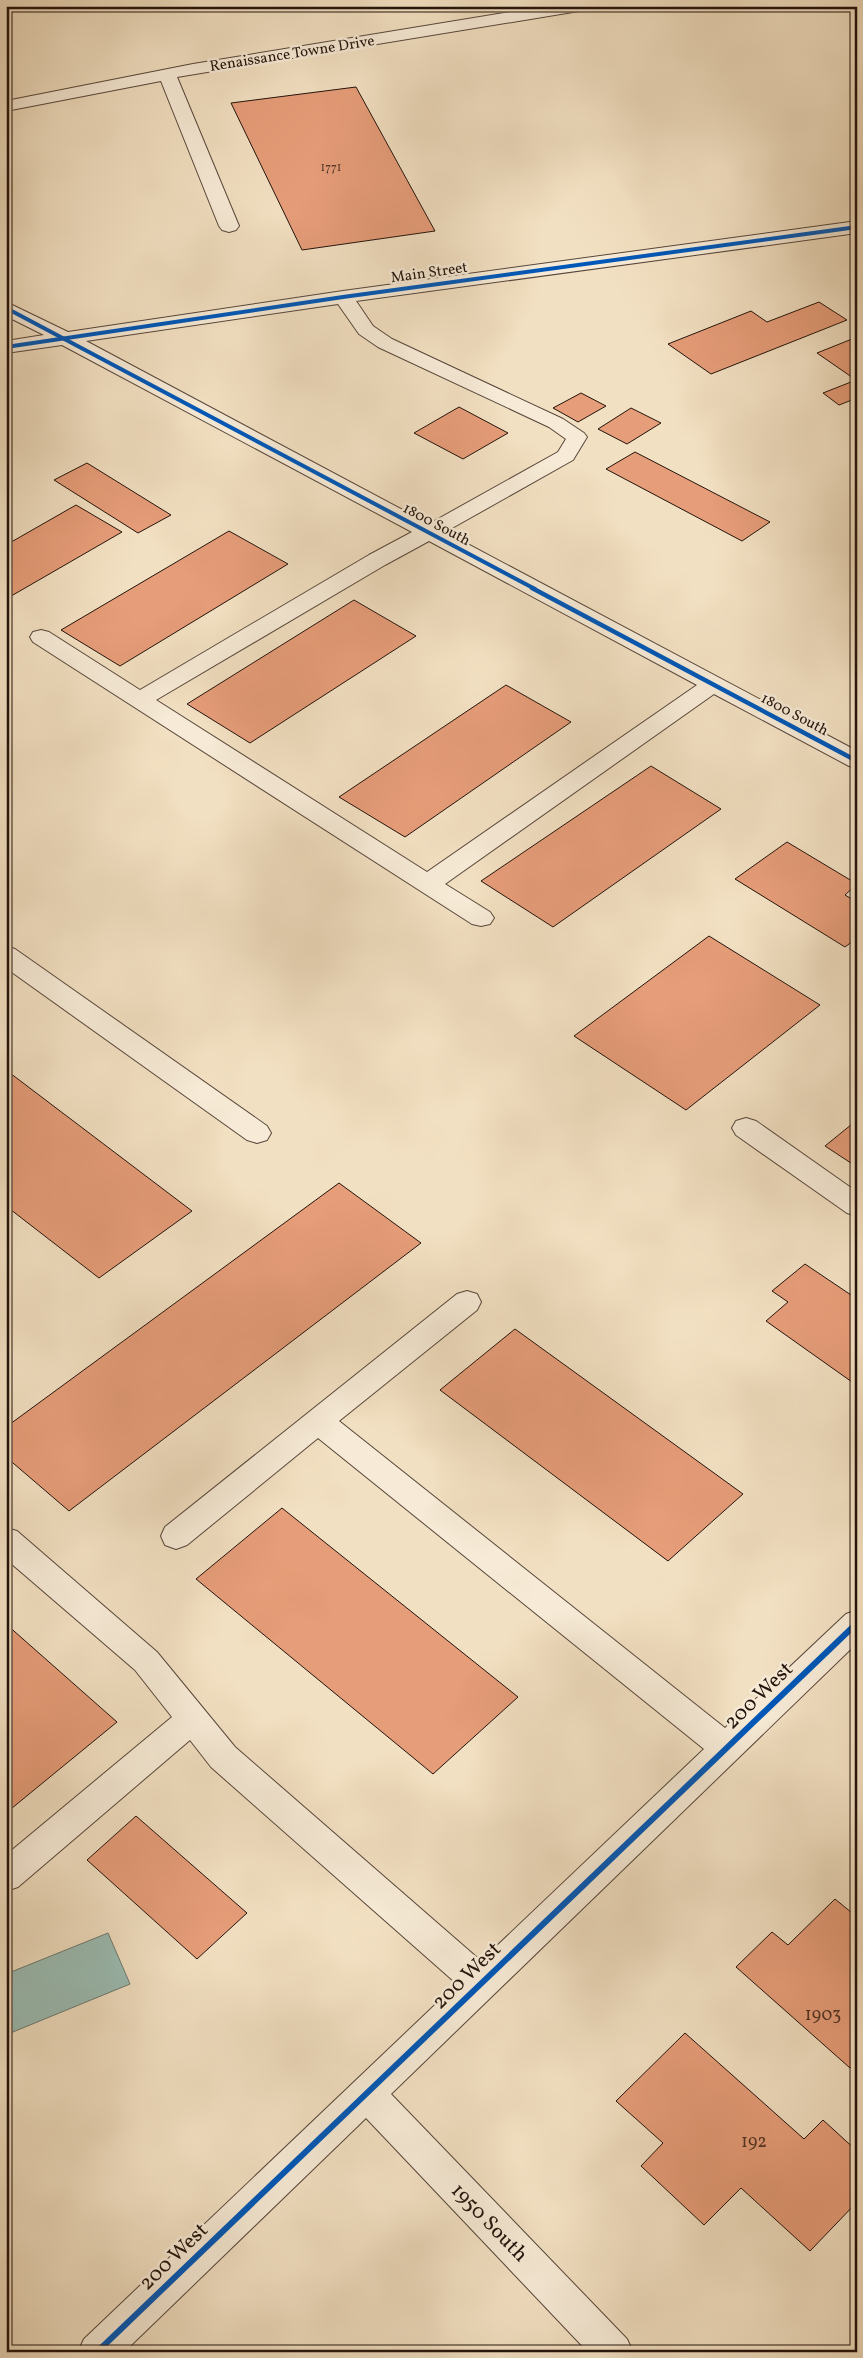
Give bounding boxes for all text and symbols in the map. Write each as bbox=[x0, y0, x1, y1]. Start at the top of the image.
street label: Renaissance Towne Drive bbox=[208, 31, 376, 78]
house number: 1771 bbox=[321, 160, 341, 176]
street label: Main Street bbox=[390, 258, 469, 289]
street label: 1800 South bbox=[399, 499, 474, 552]
street label: 1800 South bbox=[757, 689, 832, 742]
street label: 200 West bbox=[718, 1656, 800, 1736]
street label: 200 West bbox=[426, 1936, 508, 2016]
house number: 1903 bbox=[805, 2003, 841, 2028]
house number: 192 bbox=[741, 2130, 767, 2155]
street label: 1950 South bbox=[444, 2177, 534, 2269]
street label: 200 West bbox=[133, 2217, 215, 2297]

